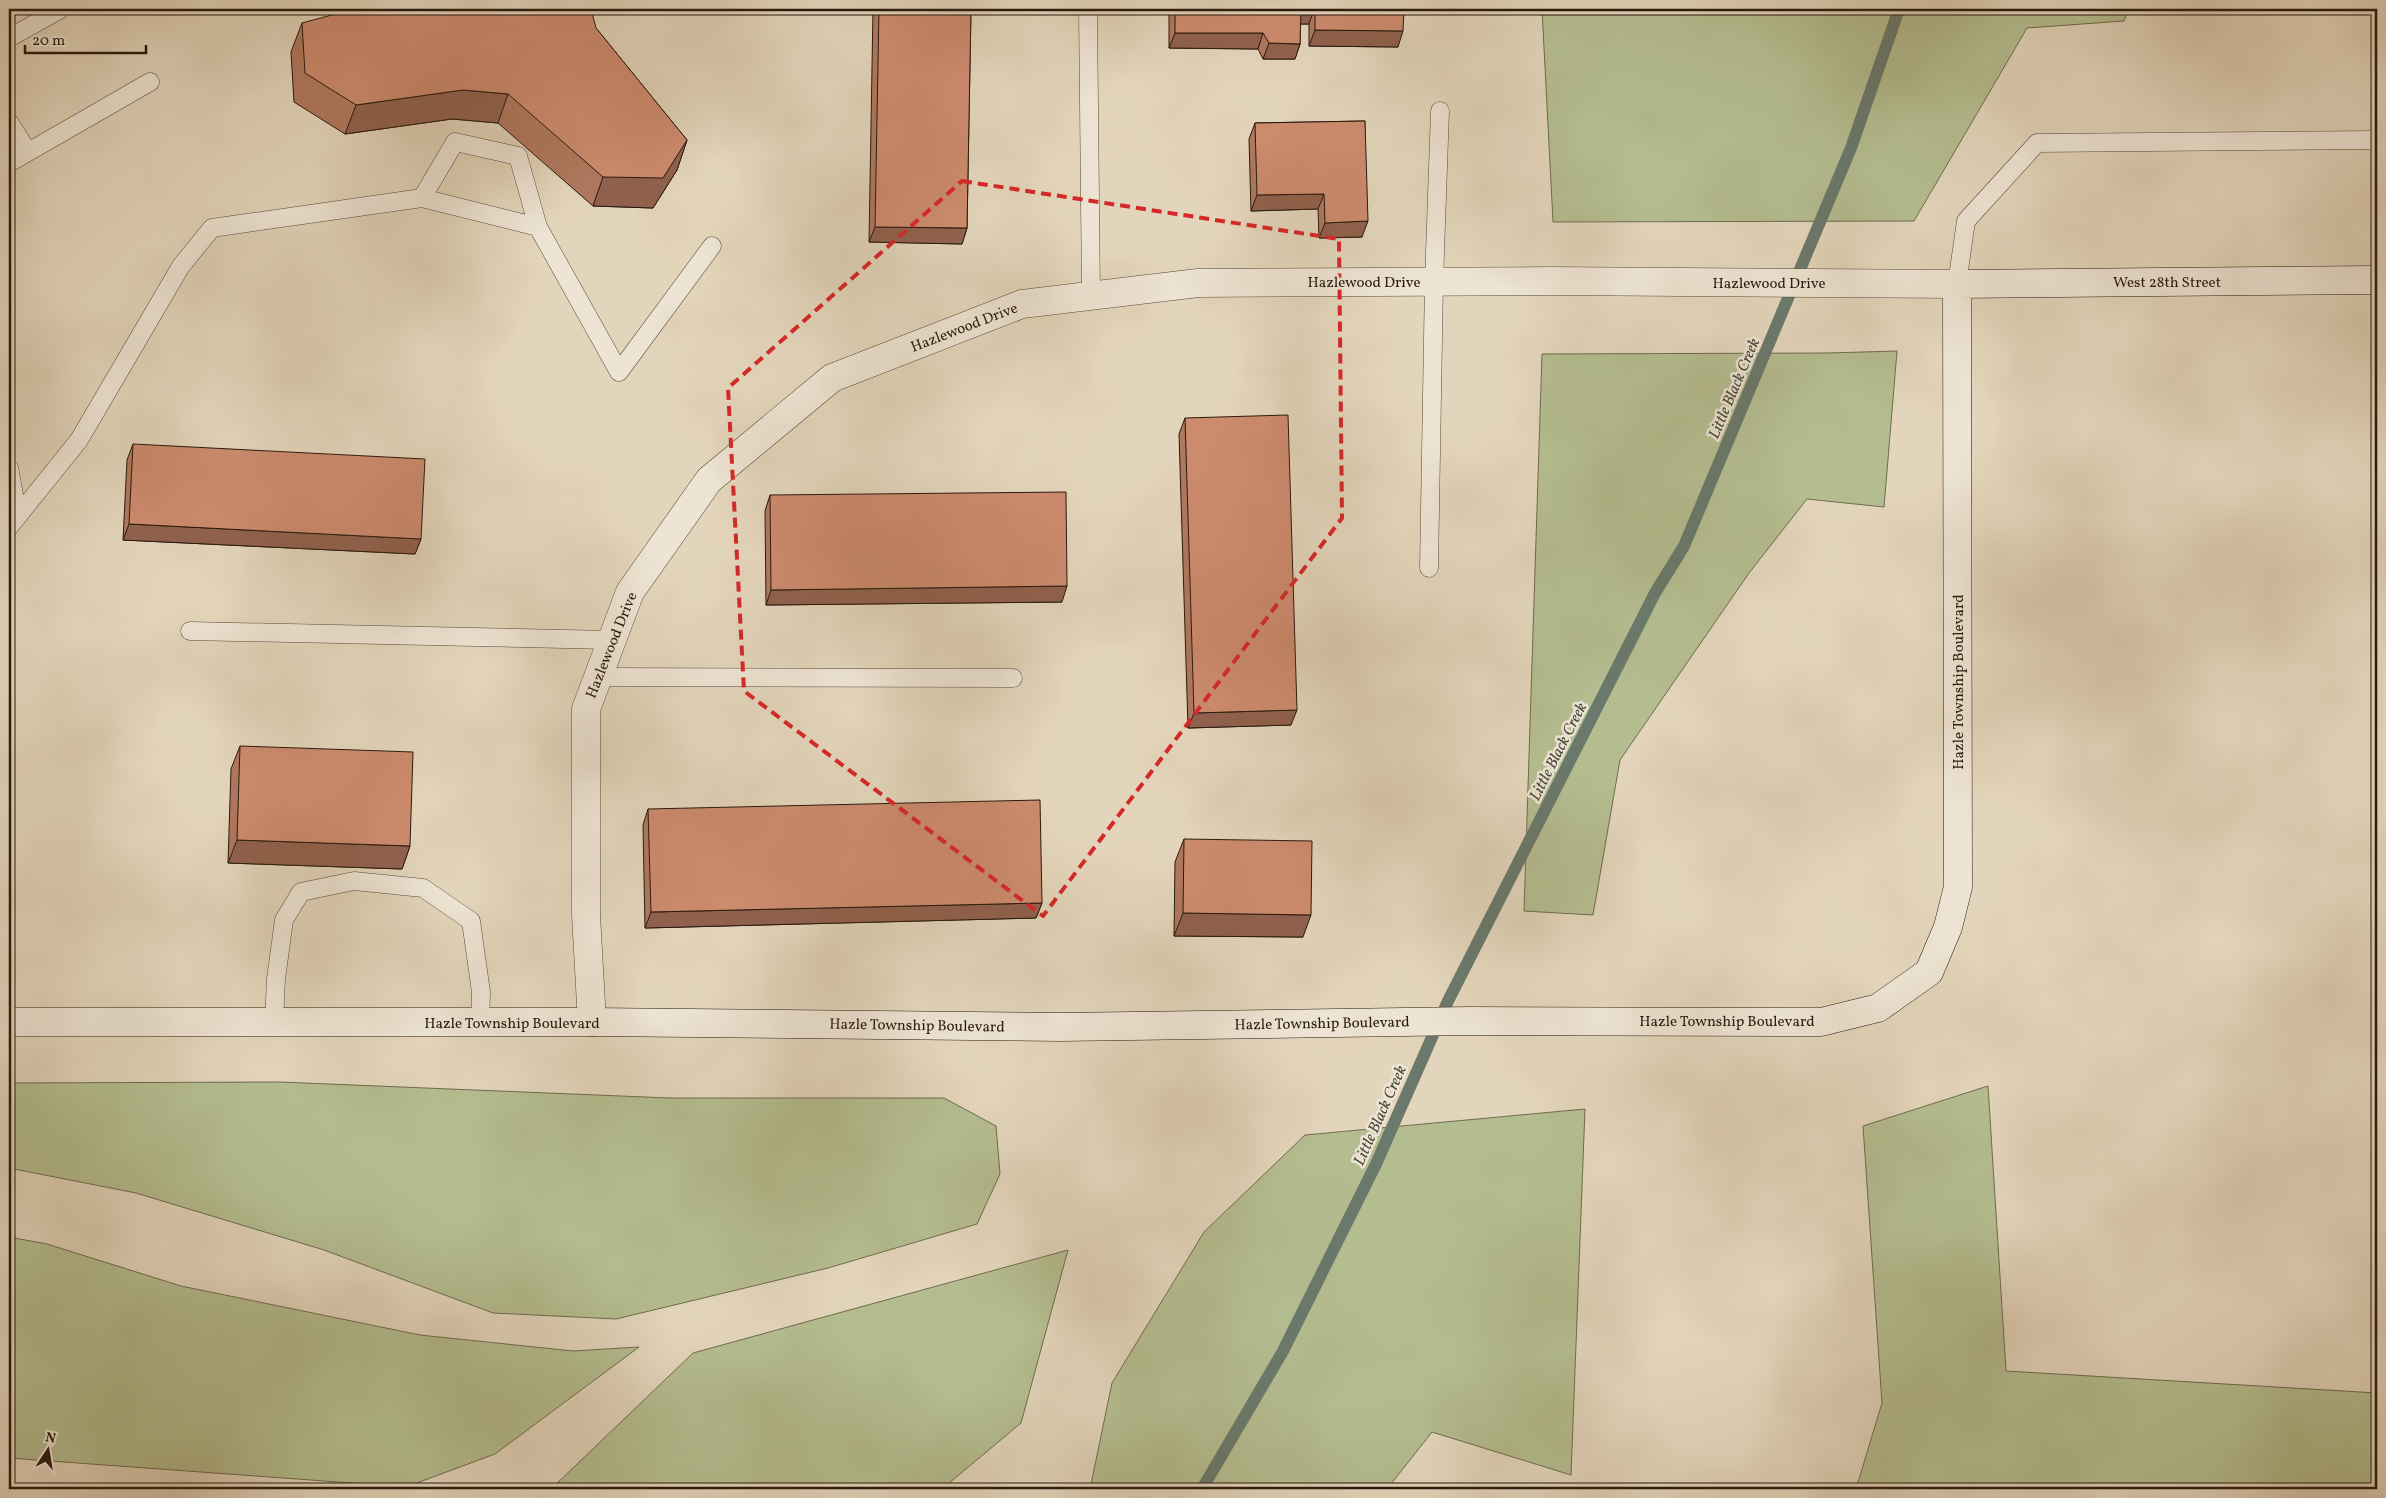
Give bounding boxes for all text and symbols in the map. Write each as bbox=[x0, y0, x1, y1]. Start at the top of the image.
scale bar bbox=[25, 22, 146, 54]
text: 20 m bbox=[32, 31, 65, 52]
street label: Hazlewood Drive bbox=[1307, 273, 1421, 294]
street label: West 28th Street bbox=[2113, 273, 2221, 294]
street label: Hazlewood Drive bbox=[1712, 274, 1826, 295]
street label: Hazlewood Drive bbox=[908, 298, 1021, 358]
water label: Little Black Creek bbox=[1704, 334, 1766, 443]
street label: Hazlewood Drive bbox=[581, 589, 643, 702]
street label: Hazle Township Boulevard bbox=[1949, 594, 1970, 770]
water label: Little Black Creek bbox=[1525, 698, 1593, 805]
street label: Hazle Township Boulevard bbox=[1234, 1012, 1410, 1037]
street label: Hazle Township Boulevard bbox=[1639, 1012, 1815, 1033]
street label: Hazle Township Boulevard bbox=[424, 1014, 600, 1035]
street label: Hazle Township Boulevard bbox=[829, 1014, 1005, 1039]
water label: Little Black Creek bbox=[1349, 1062, 1413, 1169]
north arrow bbox=[22, 1426, 72, 1476]
text: N bbox=[43, 1428, 57, 1449]

